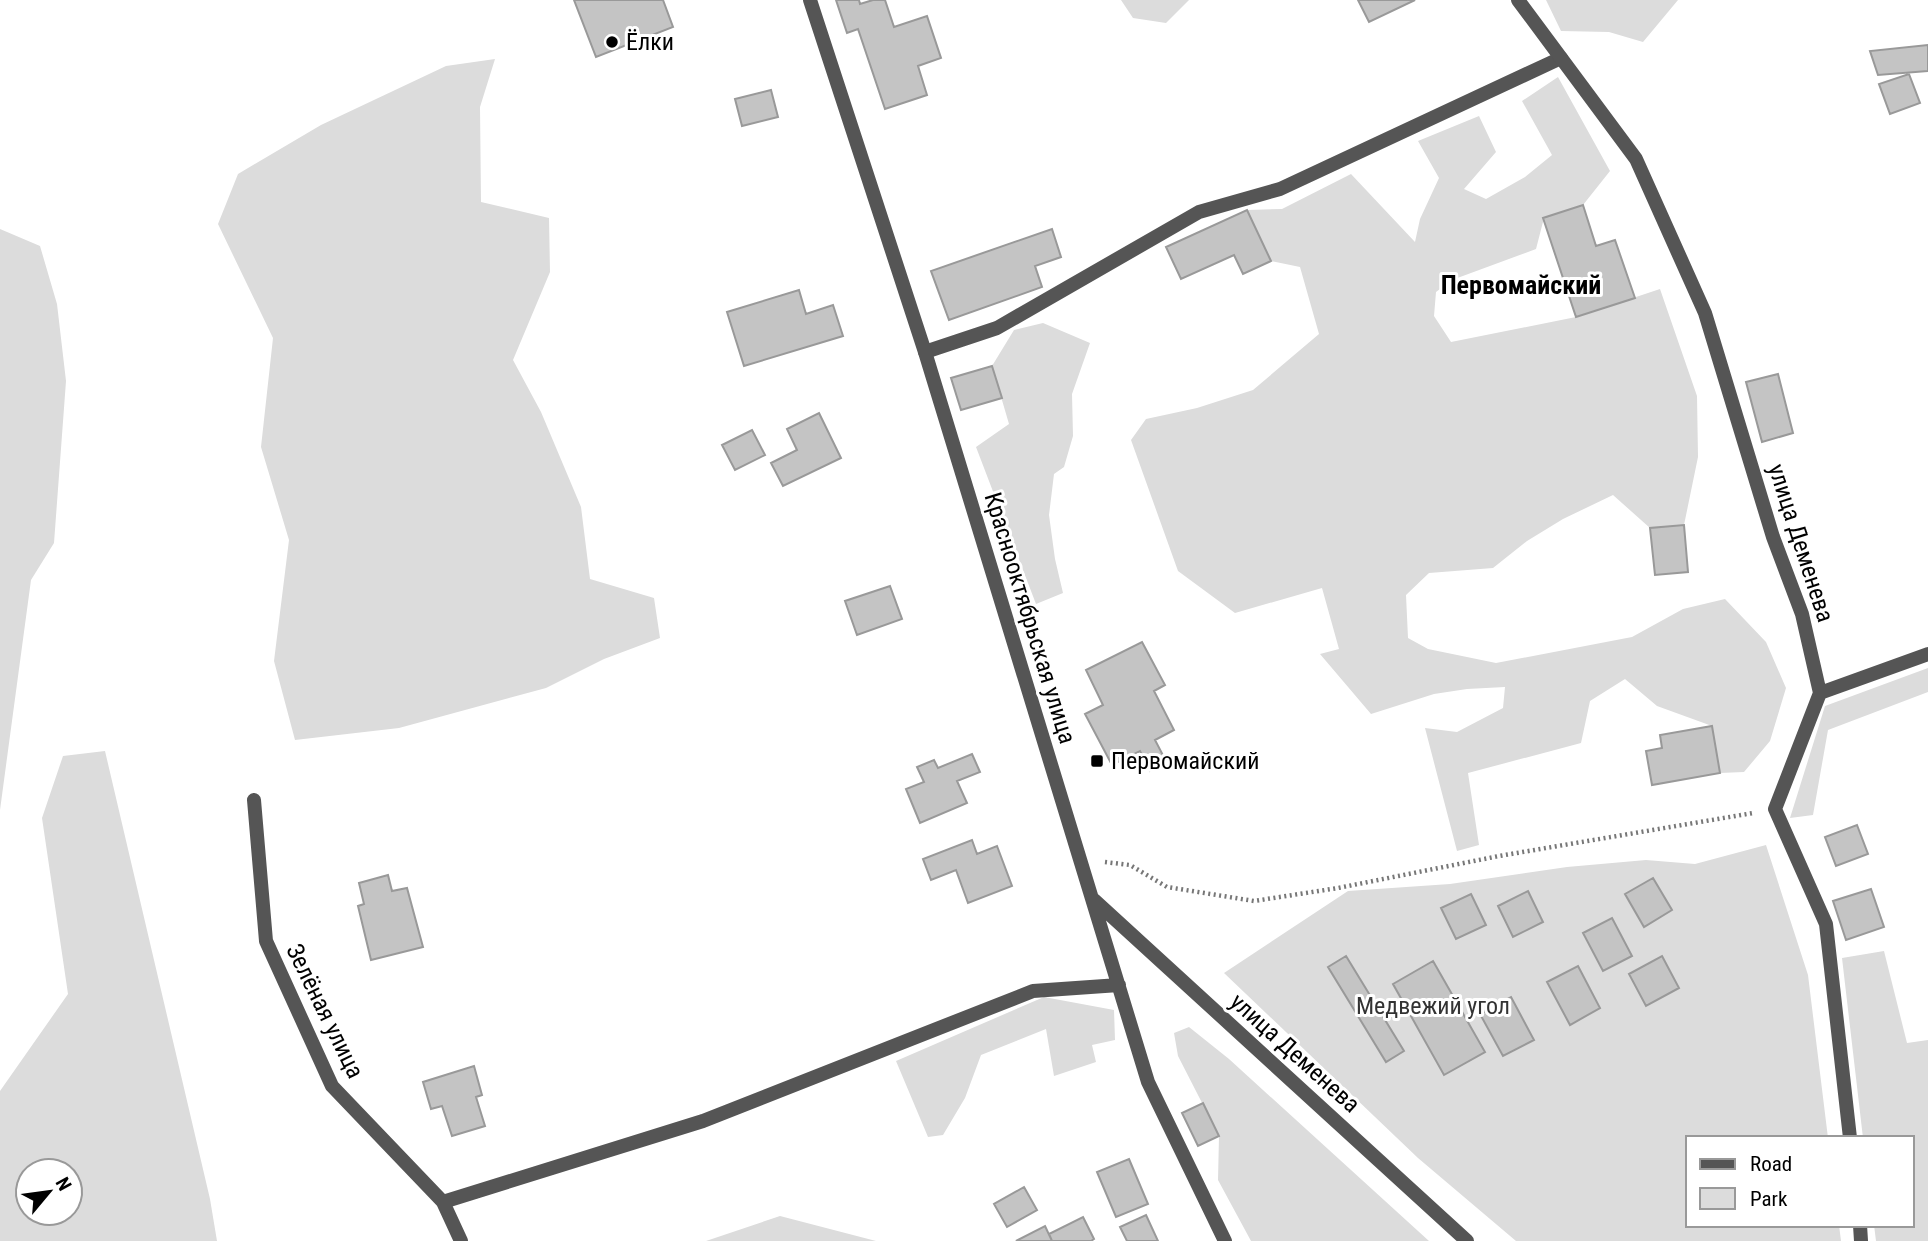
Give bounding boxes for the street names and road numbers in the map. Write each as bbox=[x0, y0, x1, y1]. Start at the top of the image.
street label: улица Деменева bbox=[1762, 460, 1840, 626]
street label: Краснооктябрьская улица bbox=[978, 489, 1082, 747]
street label: Зелёная улица bbox=[280, 939, 370, 1083]
street label: улица Деменева bbox=[1225, 988, 1365, 1118]

